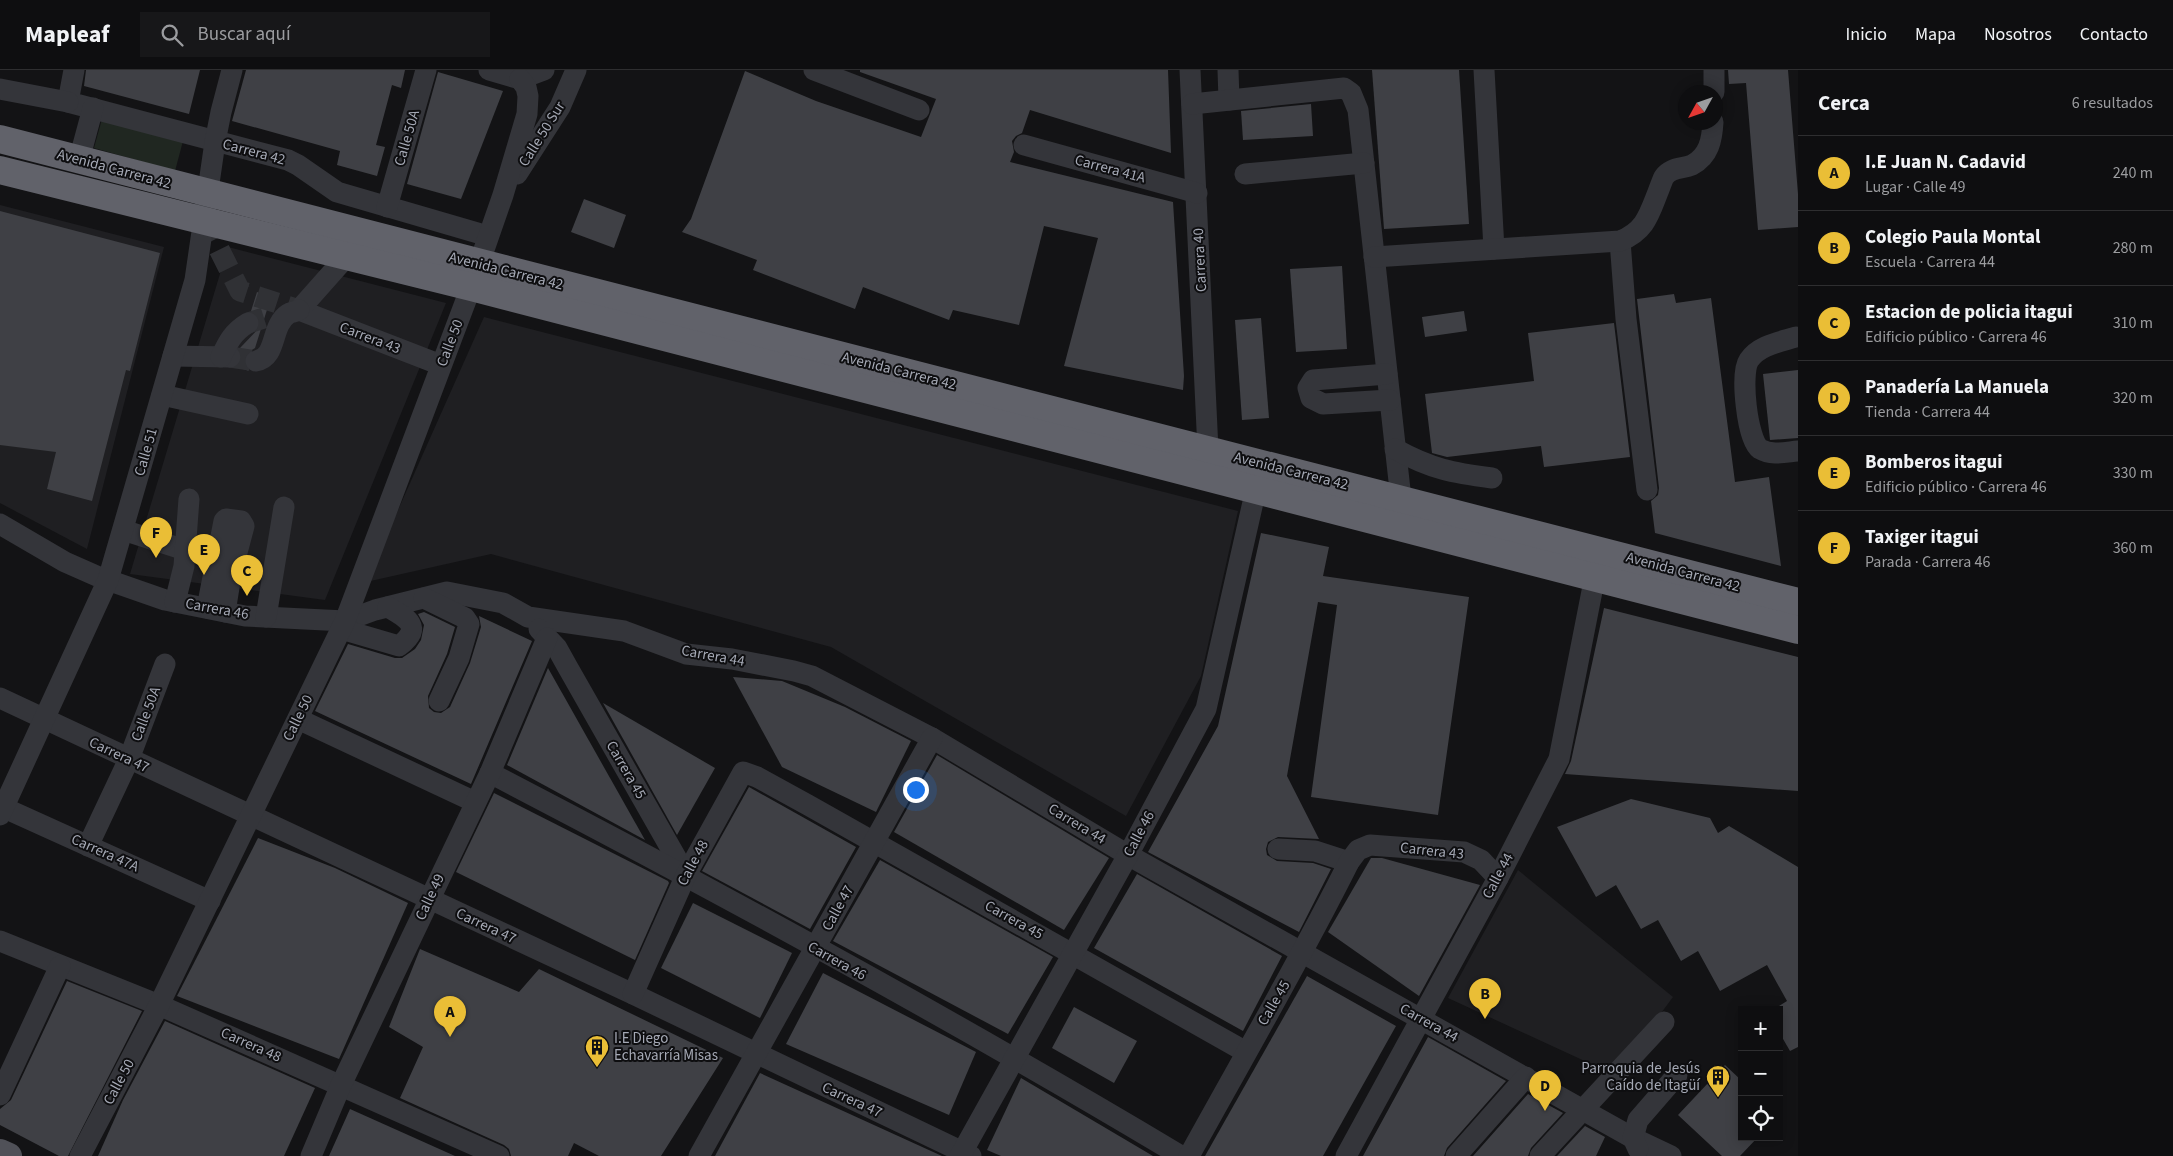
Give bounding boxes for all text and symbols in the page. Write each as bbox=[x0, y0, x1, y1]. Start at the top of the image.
search box bbox=[140, 12, 490, 57]
text: Mapleaf bbox=[25, 17, 110, 52]
icon: search bbox=[158, 21, 186, 49]
text: Buscar aquí bbox=[198, 21, 291, 48]
text: Inicio bbox=[1846, 22, 1887, 47]
text: Mapa bbox=[1915, 22, 1956, 47]
text: Nosotros bbox=[1984, 22, 2052, 47]
text: Contacto bbox=[2080, 22, 2148, 47]
north arrow bbox=[1678, 85, 1723, 130]
text: Cerca bbox=[1818, 88, 1870, 118]
text: 6 resultados bbox=[2072, 92, 2153, 114]
street label: Calle 50 Sur bbox=[514, 97, 571, 171]
street label: Calle 50A bbox=[389, 107, 425, 168]
street label: Carrera 42 bbox=[220, 134, 288, 170]
street label: Avenida Carrera 42 bbox=[55, 144, 173, 194]
text: I.E Juan N. Cadavid bbox=[1865, 149, 2026, 176]
street label: Carrera 41A bbox=[1072, 150, 1148, 189]
text: A bbox=[1829, 162, 1839, 184]
text: 240 m bbox=[2113, 162, 2153, 184]
text: Lugar · Calle 49 bbox=[1865, 176, 1966, 198]
text: Colegio Paula Montal bbox=[1865, 224, 2040, 251]
street label: Carrera 40 bbox=[1188, 227, 1212, 293]
text: B bbox=[1829, 237, 1839, 259]
text: 280 m bbox=[2113, 237, 2153, 259]
street label: Avenida Carrera 42 bbox=[447, 247, 565, 295]
text: Escuela · Carrera 44 bbox=[1865, 251, 1995, 273]
text: Estacion de policia itagui bbox=[1865, 299, 2073, 326]
text: C bbox=[1829, 312, 1839, 334]
text: 310 m bbox=[2113, 312, 2153, 334]
street label: Calle 50 bbox=[431, 316, 469, 370]
street label: Carrera 43 bbox=[336, 317, 404, 359]
text: Edificio público · Carrera 46 bbox=[1865, 326, 2047, 348]
street label: Avenida Carrera 42 bbox=[840, 347, 958, 395]
text: Panadería La Manuela bbox=[1865, 374, 2049, 401]
text: D bbox=[1829, 387, 1839, 409]
text: 320 m bbox=[2113, 387, 2153, 409]
text: Tienda · Carrera 44 bbox=[1865, 401, 1990, 423]
street label: Calle 51 bbox=[129, 425, 163, 479]
street label: Avenida Carrera 42 bbox=[1232, 447, 1350, 495]
text: Bomberos itagui bbox=[1865, 449, 2002, 476]
text: E bbox=[1830, 462, 1838, 484]
text: 330 m bbox=[2113, 462, 2153, 484]
text: Edificio público · Carrera 46 bbox=[1865, 476, 2047, 498]
pin: F bbox=[140, 517, 172, 558]
text: Taxiger itagui bbox=[1865, 524, 1979, 551]
pin: E bbox=[188, 534, 220, 575]
text: F bbox=[1830, 537, 1838, 559]
text: 360 m bbox=[2113, 537, 2153, 559]
street label: Avenida Carrera 42 bbox=[1624, 547, 1742, 597]
text: Parada · Carrera 46 bbox=[1865, 551, 1990, 573]
pin: C bbox=[231, 555, 263, 596]
street label: Carrera 46 bbox=[184, 593, 250, 625]
street label: Carrera 44 bbox=[680, 640, 747, 672]
street label: Calle 50A bbox=[126, 683, 166, 745]
street label: Calle 50 bbox=[278, 691, 318, 745]
street label: Carrera 47 bbox=[85, 732, 153, 778]
street label: Carrera 45 bbox=[601, 737, 651, 803]
your location bbox=[903, 777, 929, 803]
street label: Carrera 44 bbox=[1044, 798, 1110, 850]
street label: Calle 46 bbox=[1118, 807, 1160, 861]
street label: Carrera 47A bbox=[68, 829, 143, 878]
street label: Calle 48 bbox=[672, 836, 714, 890]
street label: Carrera 43 bbox=[1399, 837, 1465, 865]
street label: Calle 44 bbox=[1477, 849, 1519, 903]
street label: Calle 49 bbox=[410, 870, 450, 924]
street label: Calle 47 bbox=[817, 881, 859, 935]
street label: Carrera 45 bbox=[981, 895, 1047, 945]
street label: Carrera 47 bbox=[452, 903, 520, 949]
street label: Carrera 46 bbox=[804, 936, 870, 986]
street label: Calle 45 bbox=[1253, 976, 1295, 1030]
pin: B bbox=[1469, 978, 1501, 1019]
pin: A bbox=[434, 996, 466, 1037]
street label: Carrera 44 bbox=[1396, 998, 1463, 1048]
map controls bbox=[1738, 1006, 1783, 1141]
button: + bbox=[1738, 1006, 1783, 1051]
street label: Carrera 48 bbox=[217, 1022, 285, 1068]
place label: I.E Diego Echavarría Misas bbox=[614, 1028, 718, 1066]
building icon: I.E Diego Echavarría Misas bbox=[584, 1034, 610, 1068]
button: − bbox=[1738, 1051, 1783, 1096]
street label: Calle 50 bbox=[98, 1055, 140, 1109]
place label: Parroquia de Jesús Caído de Itagüí bbox=[1581, 1058, 1701, 1096]
building icon: Parroquia de Jesús Caído de Itagüí bbox=[1705, 1064, 1731, 1098]
pin: D bbox=[1529, 1070, 1561, 1111]
street label: Carrera 47 bbox=[818, 1077, 886, 1123]
button: locate bbox=[1738, 1096, 1783, 1141]

